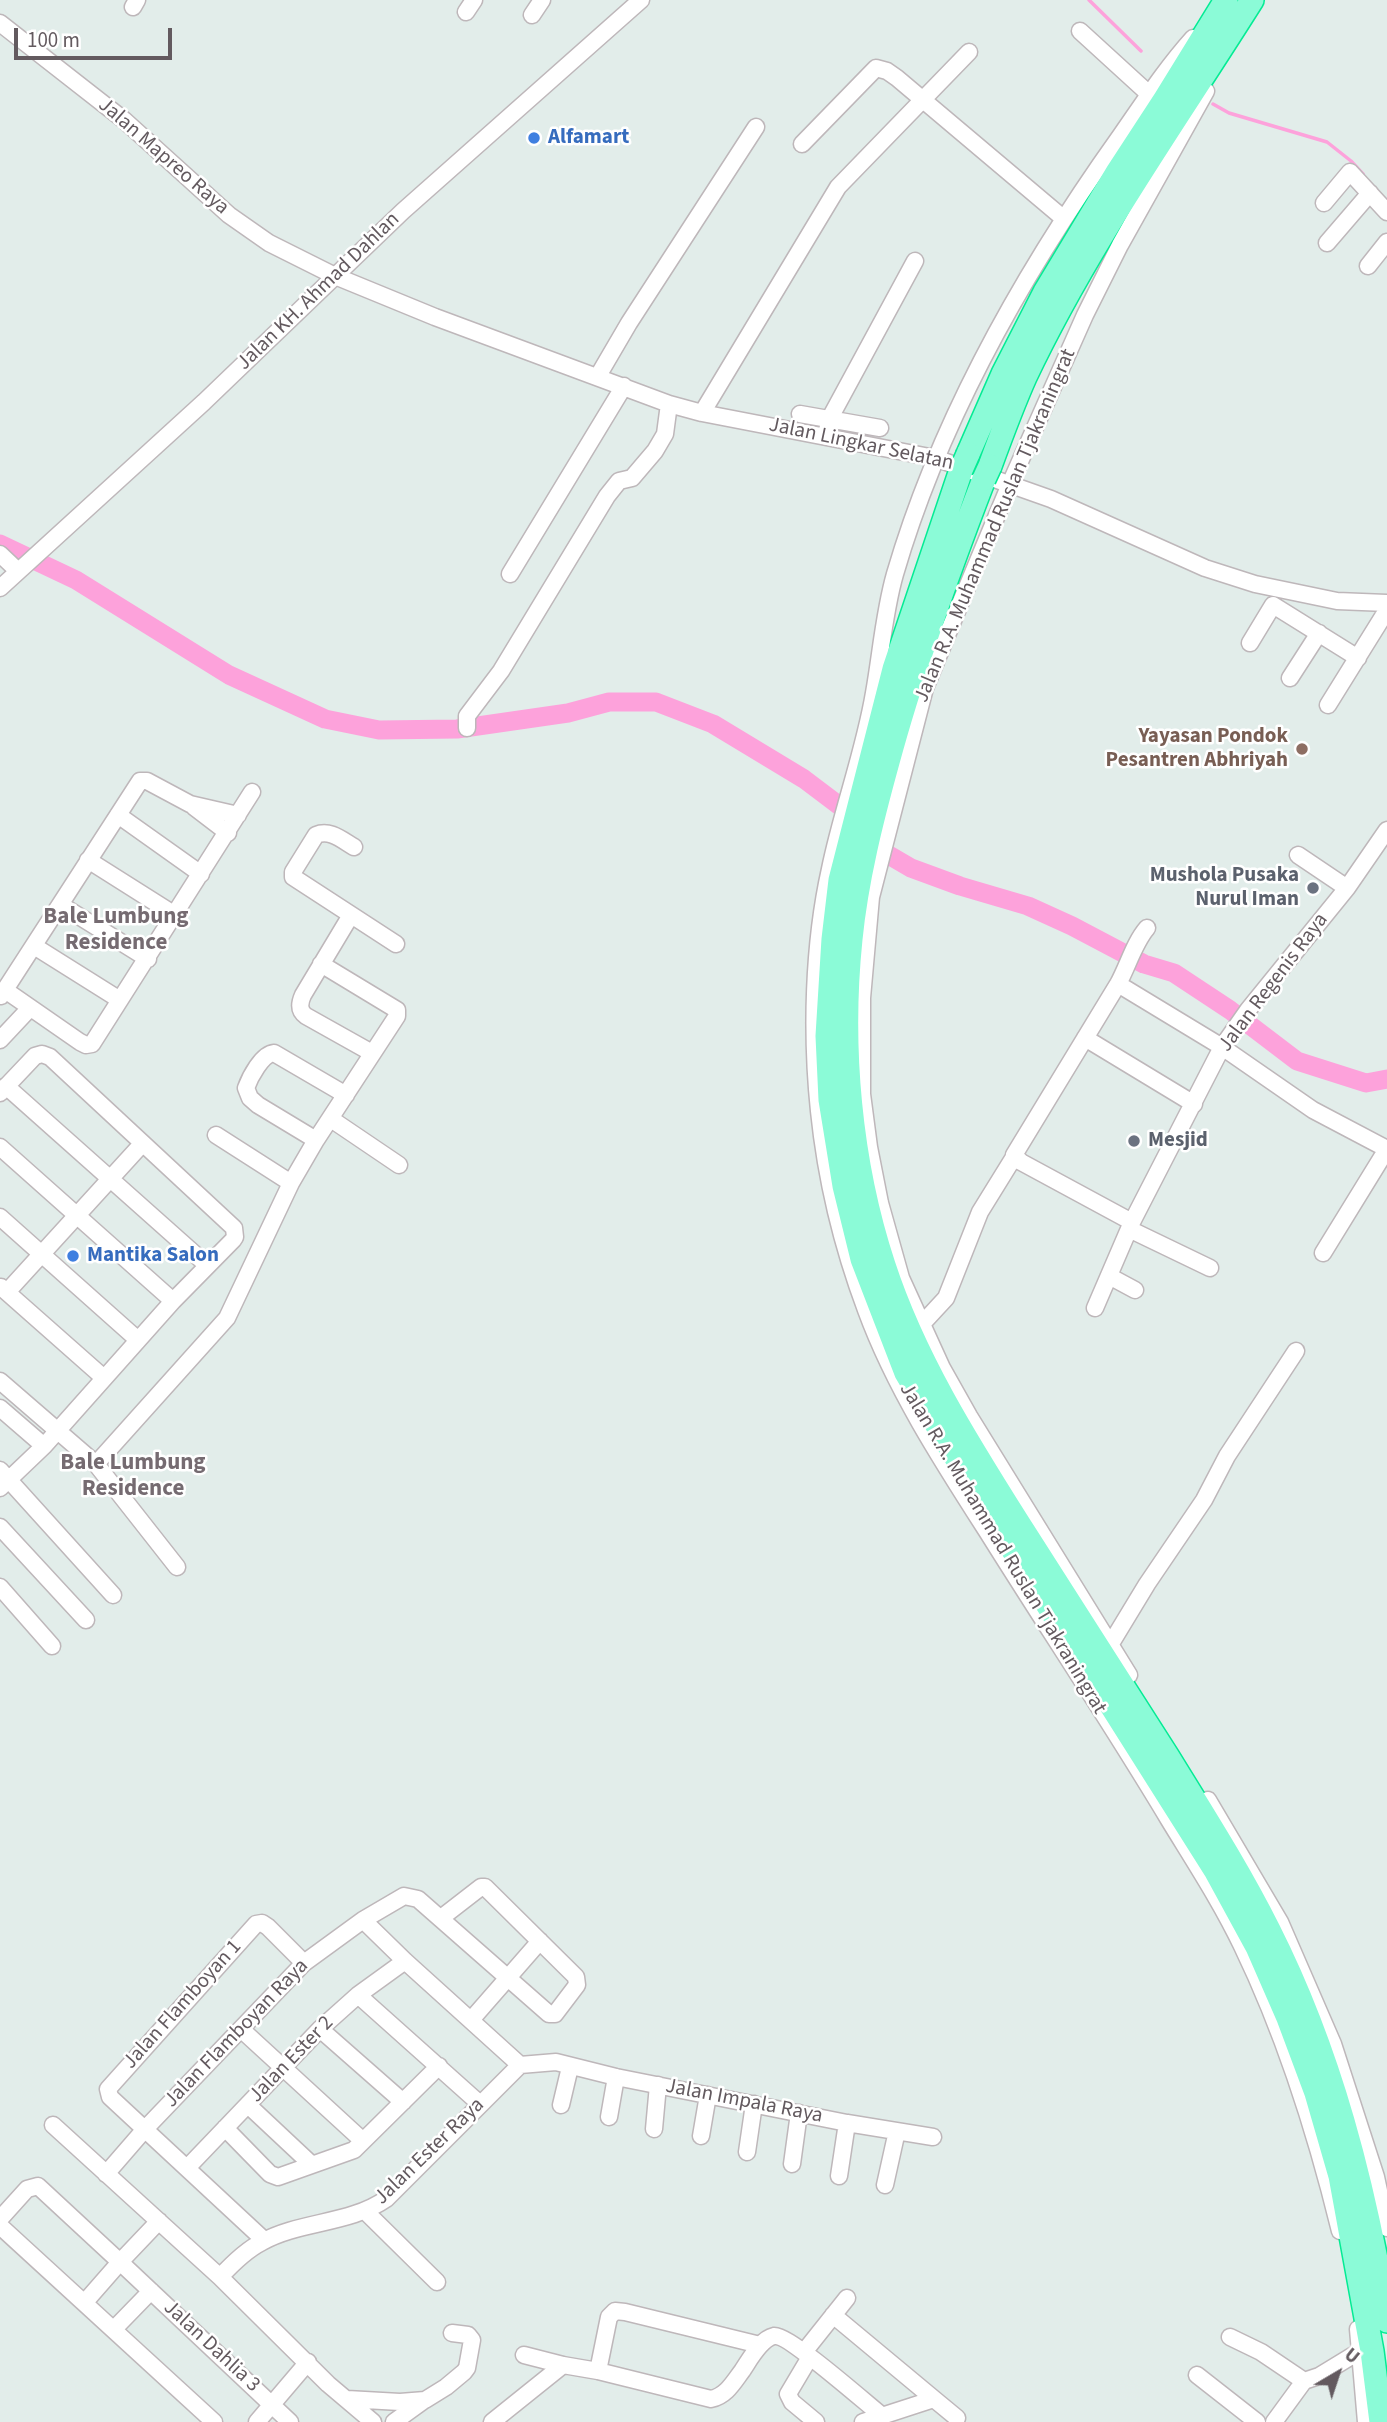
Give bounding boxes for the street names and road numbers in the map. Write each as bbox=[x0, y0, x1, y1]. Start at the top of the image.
street label: Jalan Mapreo Raya bbox=[92, 93, 234, 221]
street label: Jalan KH. Ahmad Dahlan bbox=[232, 208, 406, 376]
street label: Jalan R.A. Muhammad Ruslan Tjakraningrat bbox=[910, 345, 1082, 707]
street label: Jalan Lingkar Selatan bbox=[766, 413, 956, 477]
street label: Jalan Regenis Raya bbox=[1214, 909, 1334, 1057]
street label: Jalan R.A. Muhammad Ruslan Tjakraningrat bbox=[893, 1379, 1111, 1719]
street label: Jalan Flamboyan 1 bbox=[118, 1935, 248, 2075]
street label: Jalan Flamboyan Raya bbox=[160, 1954, 314, 2114]
street label: Jalan Ester 2 bbox=[244, 2011, 340, 2109]
street label: Jalan Impala Raya bbox=[663, 2074, 825, 2130]
street label: Jalan Ester Raya bbox=[370, 2093, 490, 2211]
street label: Jalan Dahlia 3 bbox=[157, 2296, 265, 2398]

